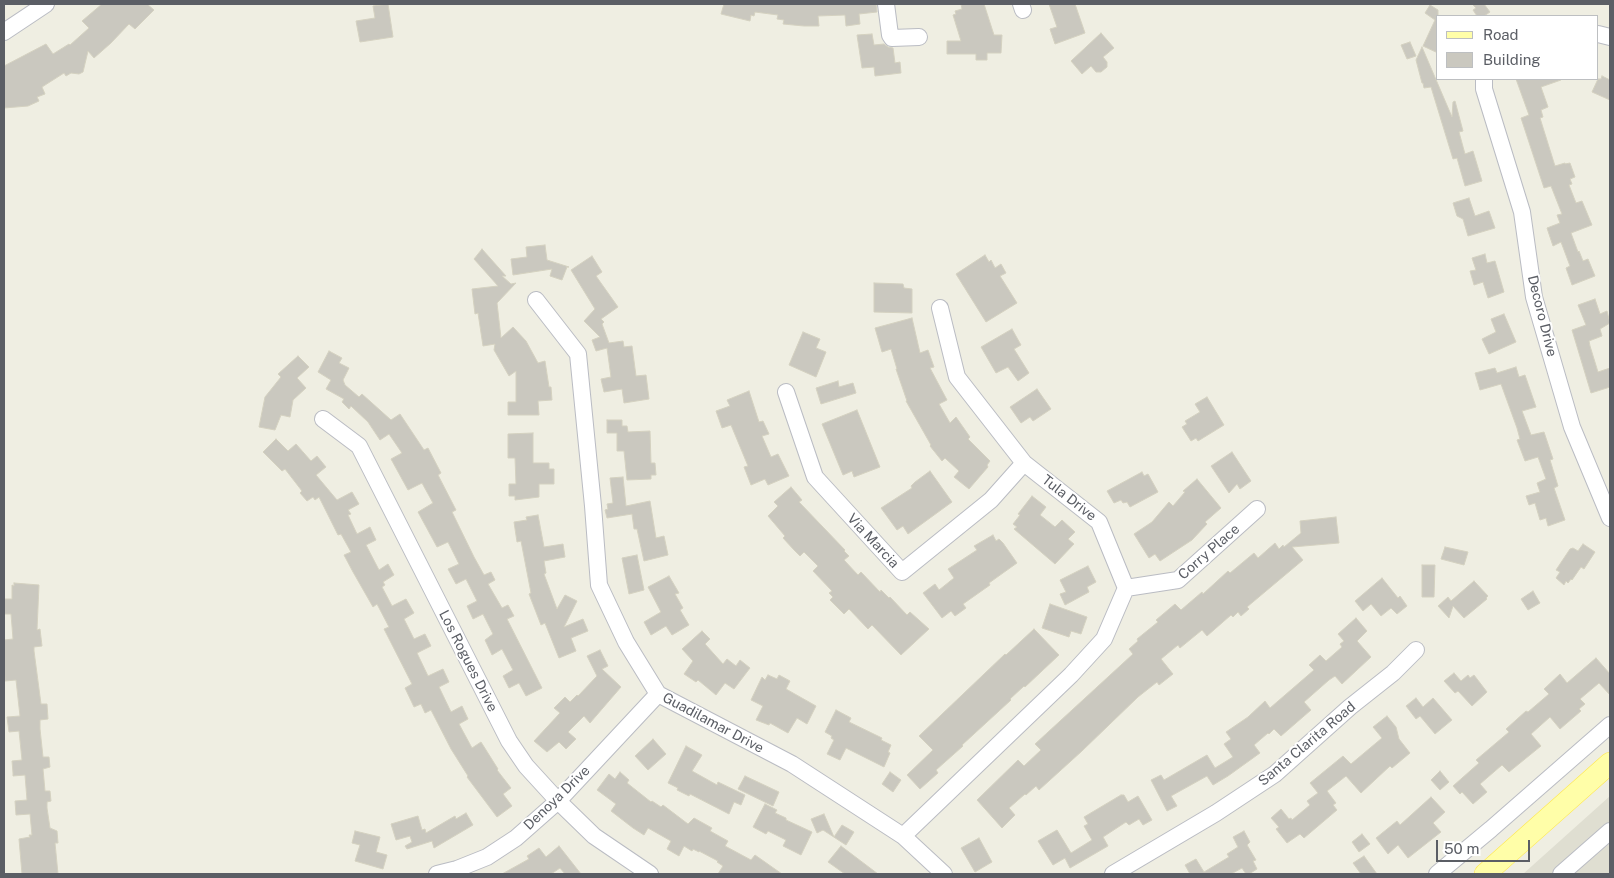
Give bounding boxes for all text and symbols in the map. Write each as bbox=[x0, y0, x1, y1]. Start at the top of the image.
legend bbox=[1436, 15, 1599, 80]
text: Road bbox=[1483, 26, 1519, 43]
text: Building bbox=[1483, 51, 1541, 68]
street label: Decoro Drive bbox=[1524, 274, 1560, 358]
street label: Tula Drive bbox=[1038, 472, 1100, 524]
street label: Via Marcia bbox=[844, 510, 902, 572]
street label: Corry Place bbox=[1175, 521, 1243, 583]
street label: Los Rogues Drive bbox=[435, 607, 501, 715]
street label: Guadilamar Drive bbox=[660, 689, 766, 757]
street label: Santa Clarita Road bbox=[1255, 698, 1359, 790]
street label: Denoya Drive bbox=[520, 762, 594, 834]
scale bar bbox=[1439, 830, 1533, 862]
text: 50 m bbox=[1444, 840, 1479, 857]

